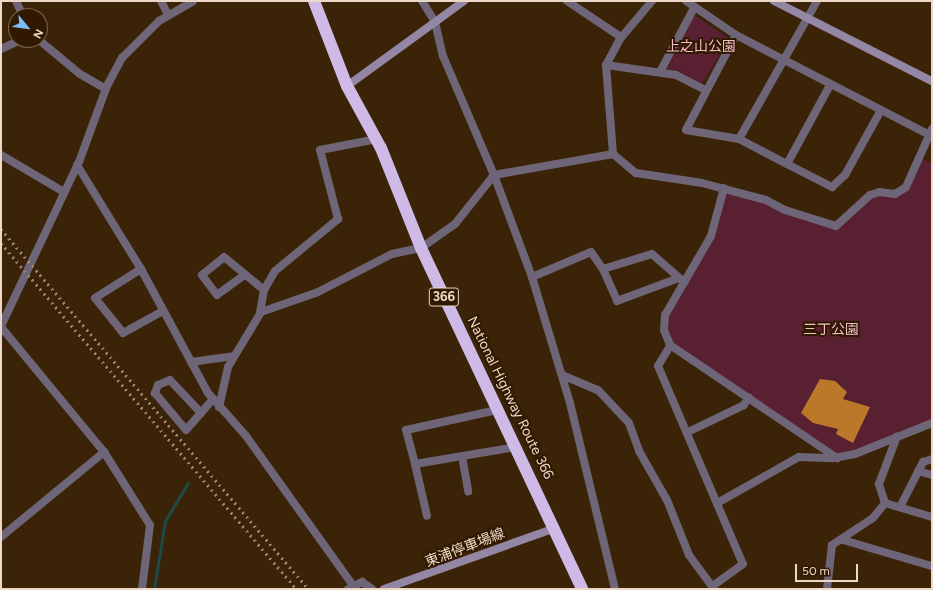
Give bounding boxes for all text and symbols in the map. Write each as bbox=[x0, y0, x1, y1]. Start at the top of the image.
north arrow bbox=[8, 8, 48, 48]
text: N bbox=[30, 27, 46, 40]
park label: 上之山公園 bbox=[666, 39, 736, 55]
road number: 366 bbox=[428, 286, 460, 308]
street label: National Highway Route 366 bbox=[463, 314, 557, 482]
park label: 三丁公園 bbox=[803, 322, 859, 338]
street label: 東浦停車場線 bbox=[423, 525, 507, 571]
scale bar bbox=[797, 556, 860, 582]
text: 50 m bbox=[802, 564, 830, 578]

